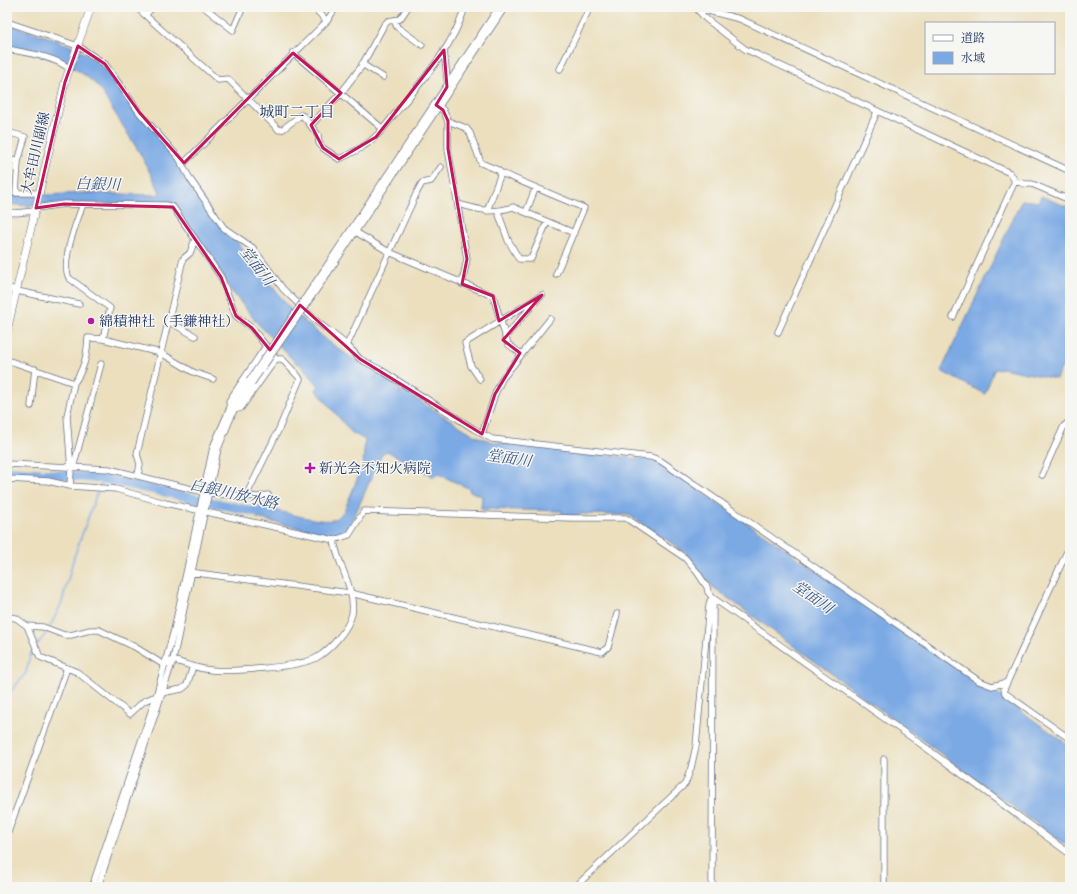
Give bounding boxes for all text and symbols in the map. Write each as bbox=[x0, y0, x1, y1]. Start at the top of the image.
legend bbox=[925, 22, 1055, 74]
text: 道路 bbox=[961, 29, 985, 46]
text: 水域 bbox=[961, 49, 985, 66]
district label: 城町二丁目 bbox=[259, 101, 335, 122]
street label: 大牟田川副線 bbox=[16, 110, 54, 196]
water label: 白銀川 bbox=[75, 172, 123, 195]
water label: 堂面川 bbox=[235, 241, 281, 291]
place label: 綿積神社（手鎌神社） bbox=[99, 311, 239, 331]
marker: 綿積神社（手鎌神社） bbox=[86, 316, 96, 326]
water label: 堂面川 bbox=[485, 444, 535, 472]
place label: 新光会不知火病院 bbox=[319, 458, 431, 478]
marker: 新光会不知火病院 bbox=[304, 462, 316, 474]
water label: 白銀川放水路 bbox=[188, 473, 281, 514]
water label: 堂面川 bbox=[789, 575, 839, 619]

